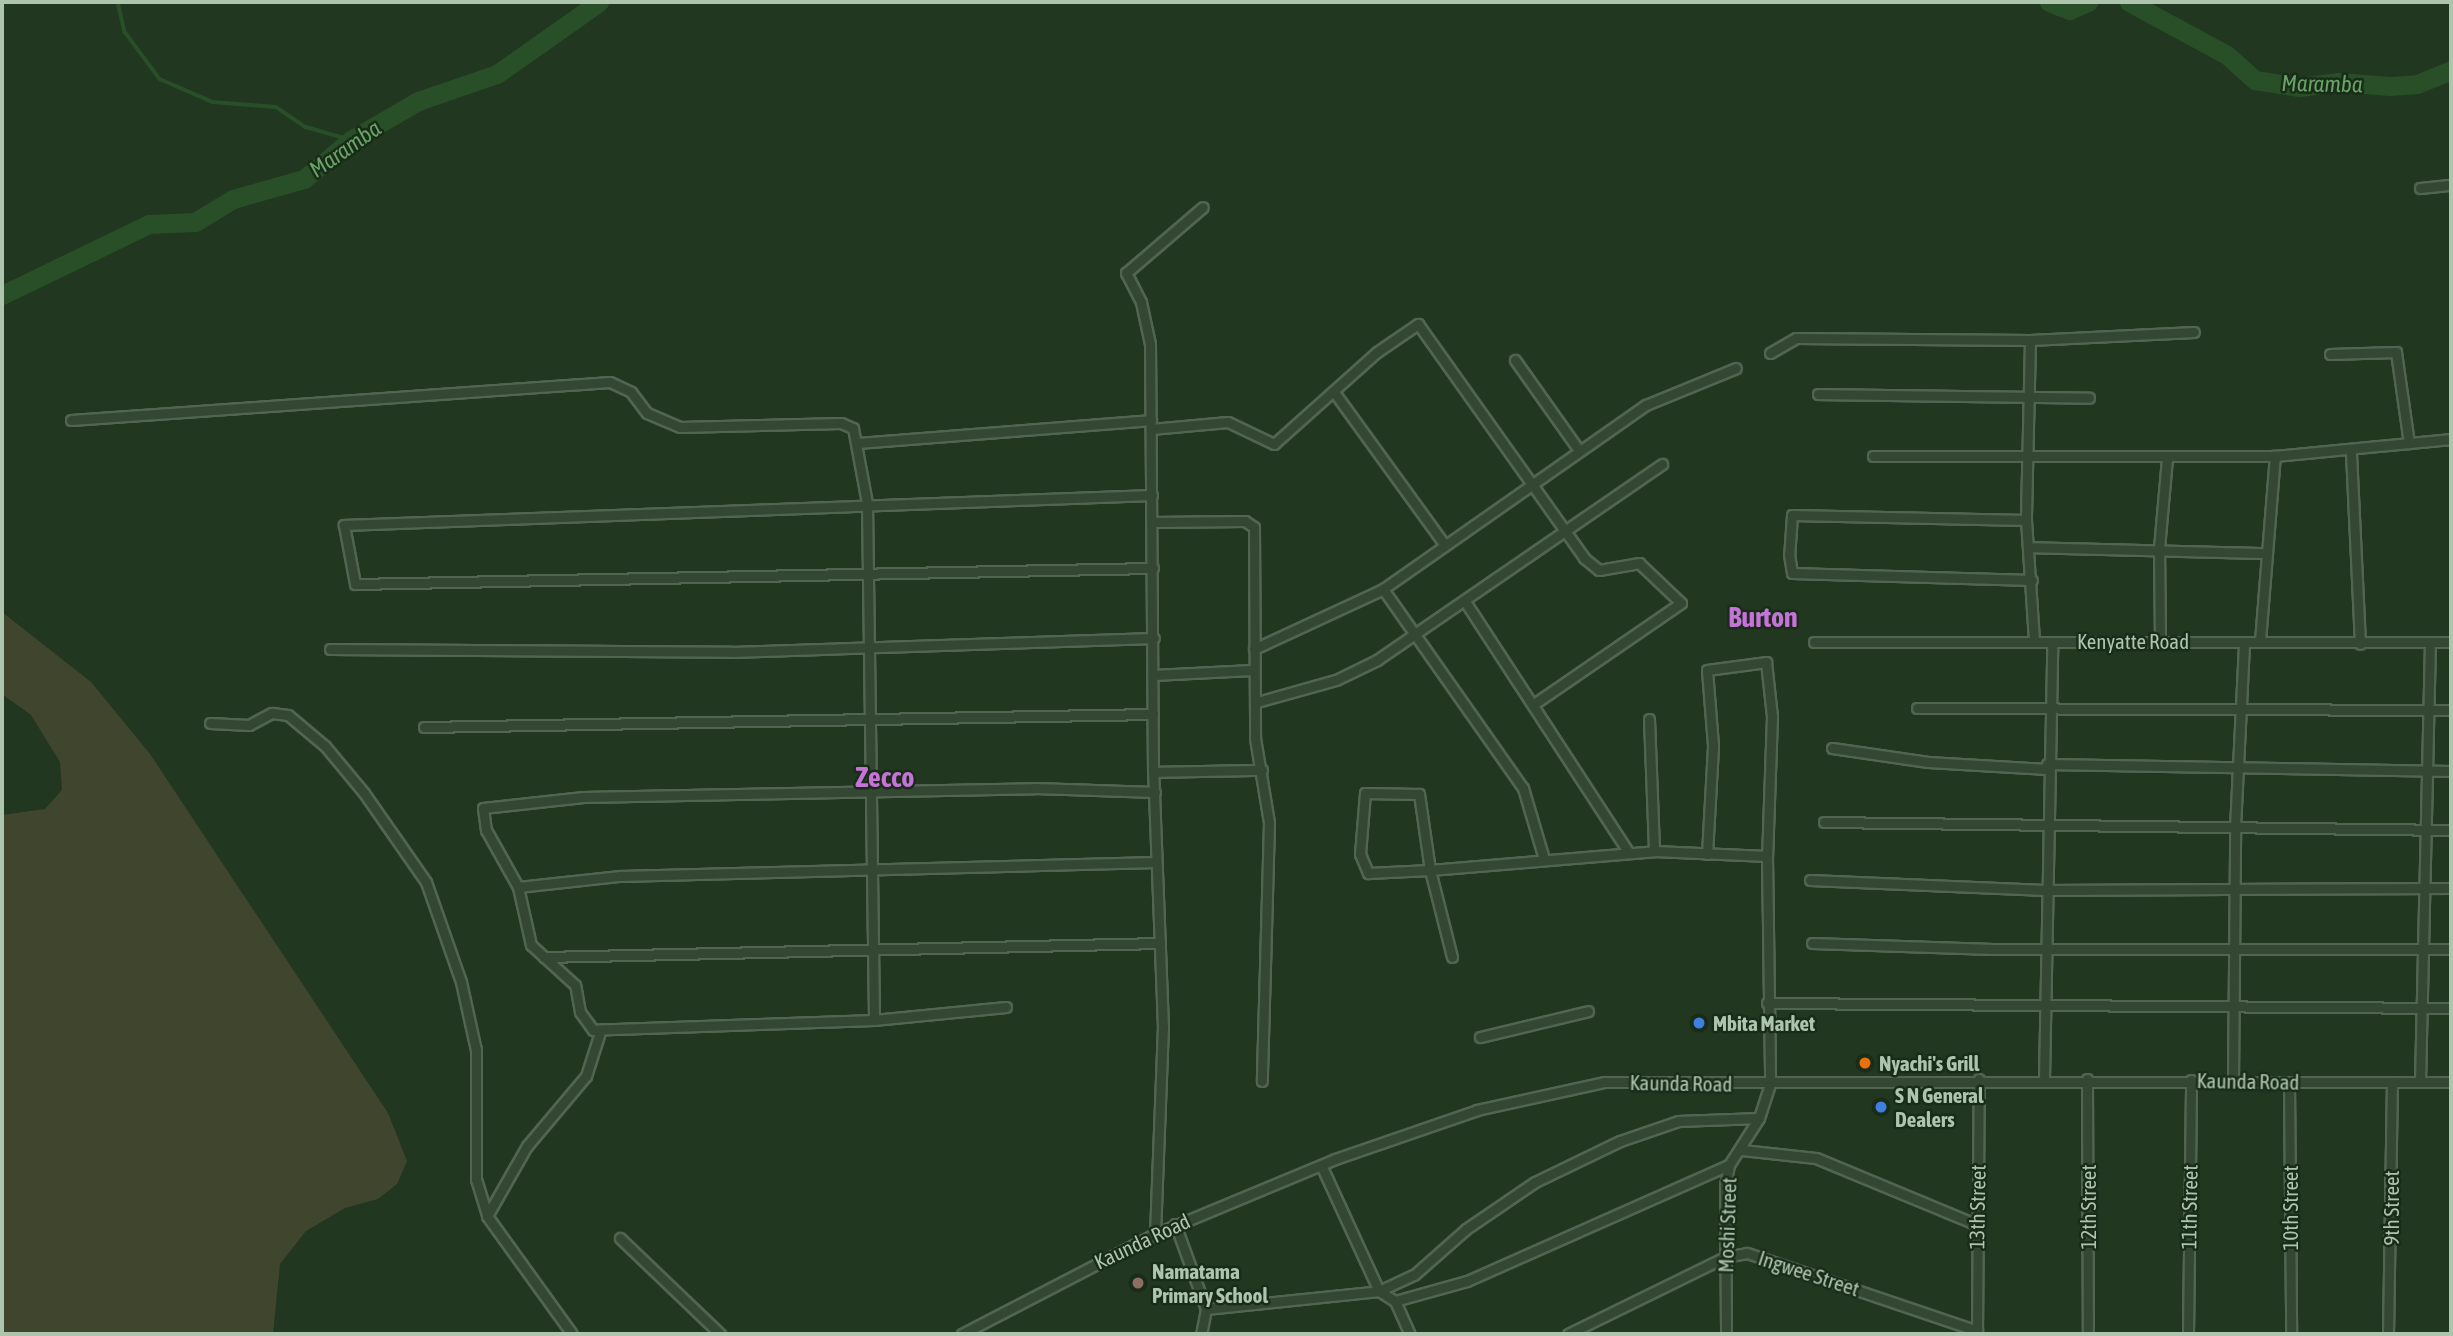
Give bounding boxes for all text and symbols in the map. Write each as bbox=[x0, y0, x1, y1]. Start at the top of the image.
water label: Maramba bbox=[2281, 69, 2363, 99]
water label: Maramba bbox=[304, 114, 386, 184]
district label: Burton bbox=[1728, 600, 1798, 634]
street label: Kenyatte Road bbox=[2077, 628, 2189, 654]
district label: Zecco bbox=[855, 760, 915, 794]
place label: Mbita Market bbox=[1713, 1010, 1815, 1036]
marker: Mbita Market bbox=[1691, 1015, 1707, 1031]
place label: Nyachi's Grill bbox=[1879, 1050, 1979, 1076]
marker: Nyachi's Grill bbox=[1857, 1055, 1873, 1071]
street label: Kaunda Road bbox=[2196, 1068, 2300, 1094]
street label: Kaunda Road bbox=[1629, 1070, 1733, 1096]
place label: S N General Dealers bbox=[1895, 1082, 1983, 1132]
marker: S N General Dealers bbox=[1873, 1099, 1889, 1115]
street label: 13th Street bbox=[1964, 1164, 1990, 1250]
street label: 11th Street bbox=[2176, 1164, 2202, 1250]
street label: 12th Street bbox=[2075, 1165, 2101, 1249]
street label: 10th Street bbox=[2277, 1166, 2303, 1250]
street label: 9th Street bbox=[2378, 1170, 2404, 1246]
street label: Moshi Street bbox=[1713, 1177, 1741, 1273]
street label: Kaunda Road bbox=[1090, 1208, 1194, 1274]
street label: Ingwee Street bbox=[1755, 1245, 1863, 1301]
place label: Namatama Primary School bbox=[1152, 1258, 1268, 1308]
marker: Namatama Primary School bbox=[1130, 1275, 1146, 1291]

